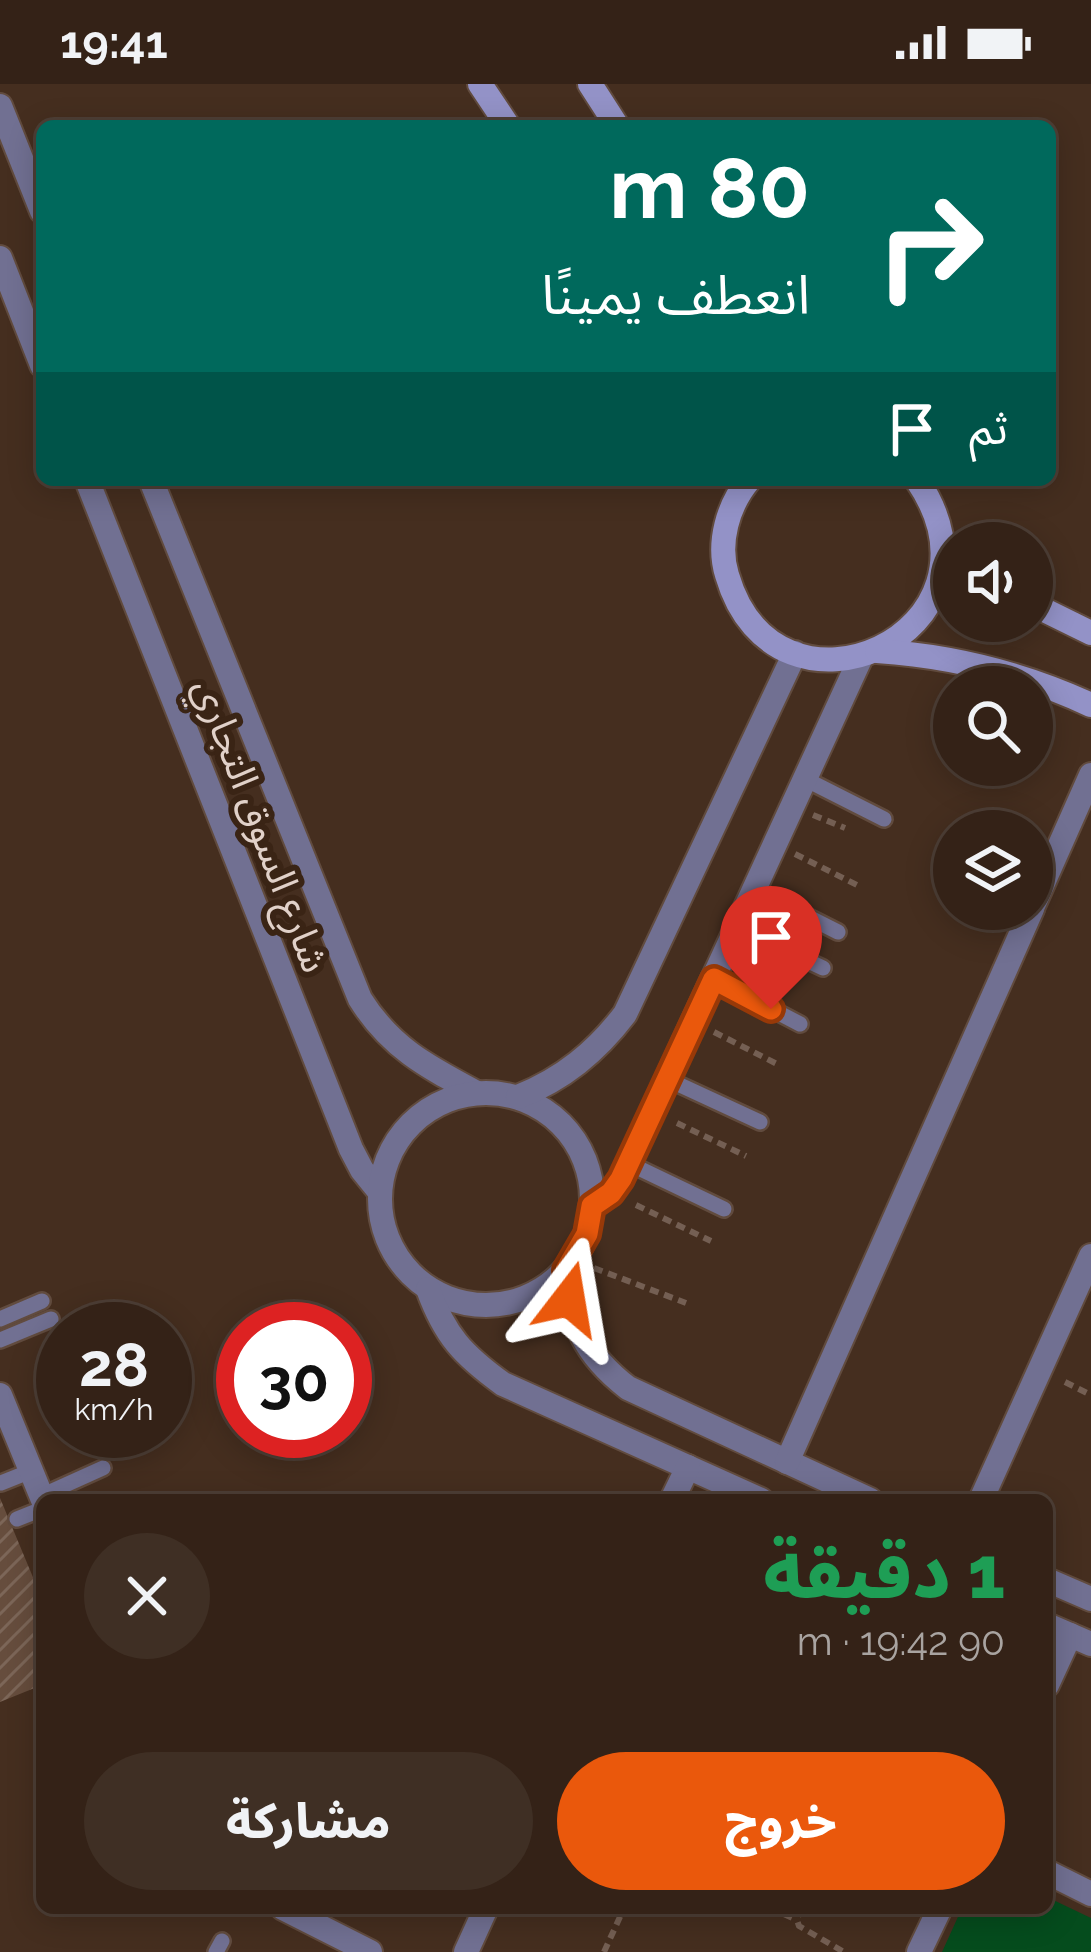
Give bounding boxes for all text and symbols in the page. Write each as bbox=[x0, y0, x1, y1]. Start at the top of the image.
text: 19:41 bbox=[60, 16, 168, 69]
text: 80 m bbox=[609, 139, 810, 238]
icon: right bbox=[852, 168, 1008, 324]
text: انعطف يمينًا bbox=[541, 263, 810, 327]
icon: arrive bbox=[879, 396, 945, 462]
text: ثم bbox=[969, 402, 1008, 455]
map controls bbox=[933, 522, 1053, 930]
button: sound bbox=[933, 522, 1053, 642]
button: search bbox=[933, 666, 1053, 786]
street label: شارع السوق التجاري bbox=[178, 671, 339, 981]
button: layers bbox=[933, 810, 1053, 930]
pin bbox=[720, 886, 822, 1009]
icon: arrive bbox=[738, 904, 804, 970]
position arrow bbox=[506, 1236, 632, 1362]
speed limit sign: 30 bbox=[216, 1302, 372, 1458]
text: 28 bbox=[79, 1330, 149, 1400]
text: km/h bbox=[74, 1392, 154, 1427]
text: 1 دقيقة bbox=[763, 1530, 1005, 1615]
button: close bbox=[84, 1533, 210, 1659]
text: 90 m · 19:42 bbox=[797, 1618, 1005, 1664]
button: مشاركة bbox=[84, 1752, 533, 1890]
button: خروج bbox=[557, 1752, 1005, 1890]

